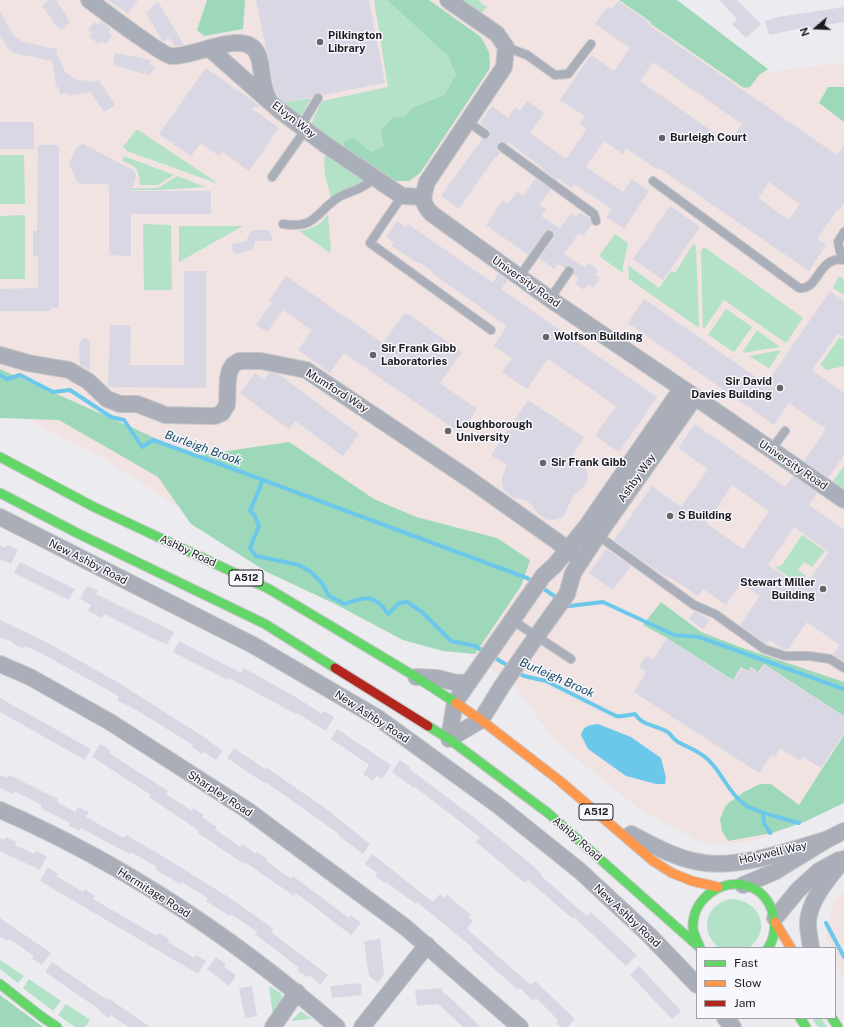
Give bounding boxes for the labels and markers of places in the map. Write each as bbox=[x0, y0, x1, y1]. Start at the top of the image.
place label: Pilkington Library bbox=[328, 29, 382, 55]
marker: Pilkington Library bbox=[315, 37, 325, 47]
place label: Burleigh Court bbox=[670, 131, 747, 145]
marker: Burleigh Court bbox=[657, 133, 667, 143]
place label: Wolfson Building bbox=[554, 330, 643, 344]
marker: Wolfson Building bbox=[541, 332, 551, 342]
place label: Sir Frank Gibb Laboratories bbox=[381, 342, 456, 368]
marker: Sir Frank Gibb Laboratories bbox=[368, 350, 378, 360]
place label: Sir David Davies Building bbox=[691, 375, 772, 401]
marker: Sir David Davies Building bbox=[775, 383, 785, 393]
place label: Loughborough University bbox=[456, 418, 532, 444]
marker: Loughborough University bbox=[443, 426, 453, 436]
place label: Sir Frank Gibb bbox=[551, 456, 626, 470]
marker: Sir Frank Gibb bbox=[538, 458, 548, 468]
place label: S Building bbox=[678, 509, 732, 523]
marker: S Building bbox=[665, 511, 675, 521]
place label: Stewart Miller Building bbox=[740, 576, 815, 602]
marker: Stewart Miller Building bbox=[818, 584, 828, 594]

